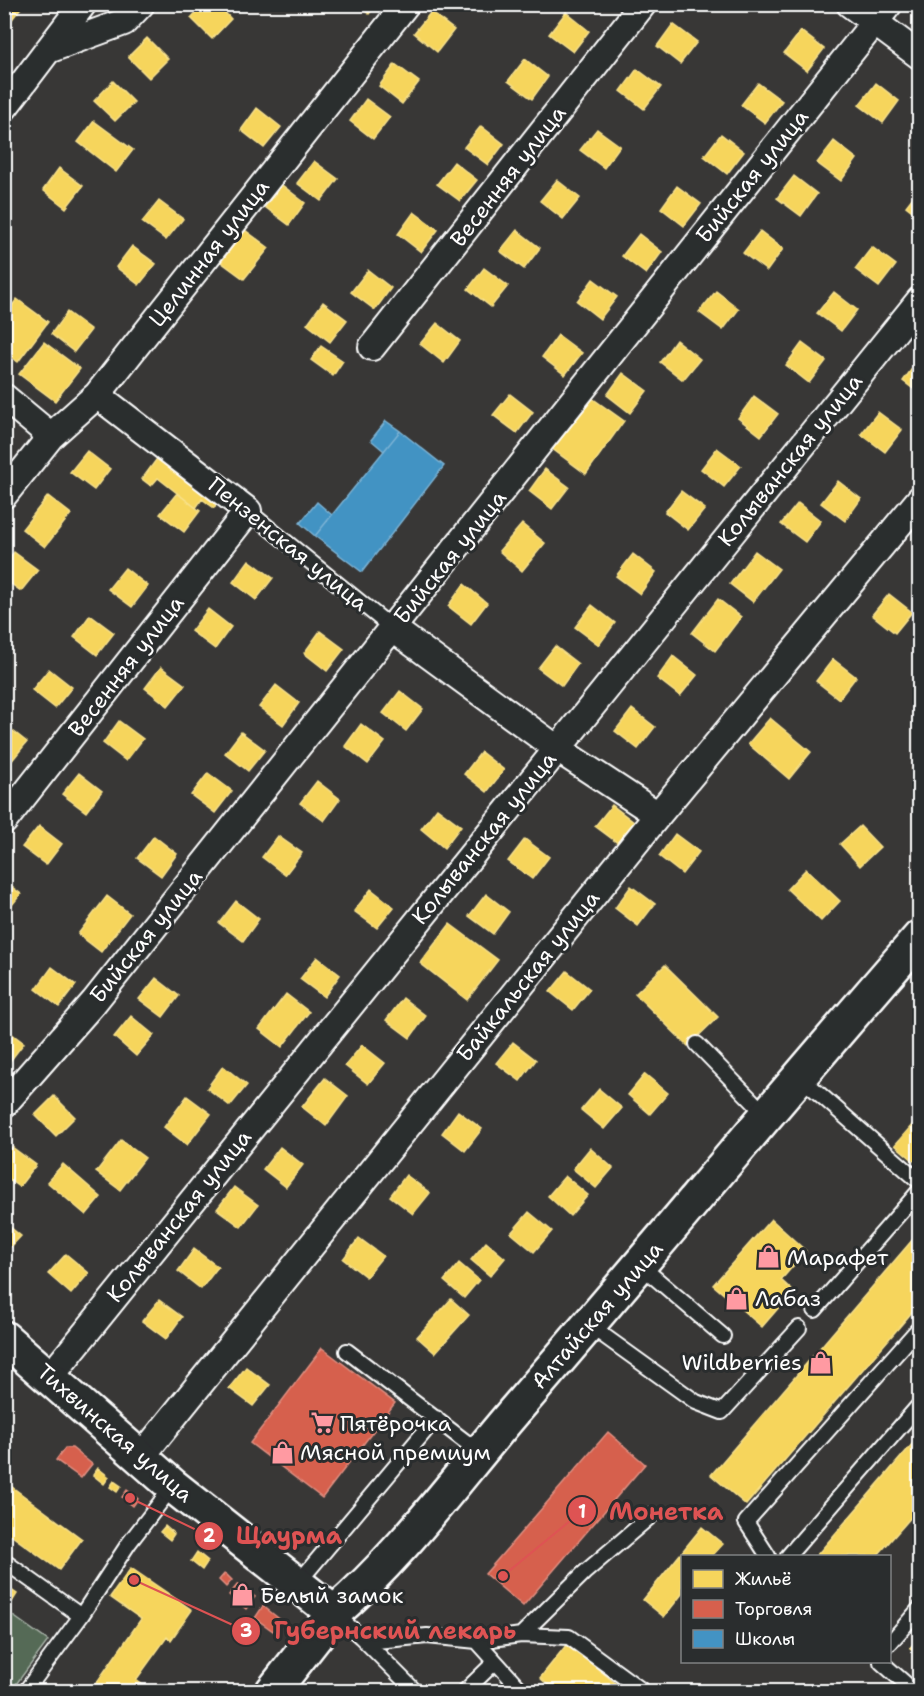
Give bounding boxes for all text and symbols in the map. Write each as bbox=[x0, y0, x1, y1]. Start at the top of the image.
street label: Весенняя улица bbox=[444, 99, 573, 253]
street label: Бийская улица bbox=[689, 103, 815, 249]
street label: Целинная улица bbox=[142, 173, 276, 333]
street label: Колыванская улица bbox=[711, 367, 869, 552]
street label: Пензенская улица bbox=[202, 470, 374, 618]
street label: Бийская улица bbox=[387, 484, 513, 630]
street label: Весенняя улица bbox=[62, 589, 191, 743]
street label: Колыванская улица bbox=[405, 745, 563, 930]
street label: Бийская улица bbox=[83, 863, 209, 1009]
street label: Байкальская улица bbox=[450, 884, 606, 1068]
street label: Колыванская улица bbox=[100, 1123, 258, 1308]
street label: Алтайская улица bbox=[525, 1235, 670, 1395]
place label: Марафет bbox=[787, 1243, 889, 1272]
shop icon: Марафет bbox=[756, 1244, 782, 1270]
place label: Лабаз bbox=[755, 1284, 821, 1313]
shop icon: Лабаз bbox=[724, 1285, 750, 1311]
place label: Wildberries bbox=[681, 1348, 802, 1377]
shop icon: Wildberries bbox=[807, 1349, 833, 1375]
street label: Тихвинская улица bbox=[31, 1357, 199, 1509]
place label: Пятёрочка bbox=[340, 1409, 452, 1438]
supermarket icon: Пятёрочка bbox=[309, 1410, 335, 1436]
place label: Мясной премиум bbox=[300, 1438, 491, 1467]
shop icon: Мясной премиум bbox=[269, 1439, 295, 1465]
callout: Монетка bbox=[567, 1490, 736, 1532]
text: Монетка bbox=[609, 1496, 724, 1528]
text: 1 bbox=[578, 1500, 586, 1524]
callout: Щаурма bbox=[194, 1515, 354, 1557]
text: Щаурма bbox=[236, 1520, 343, 1552]
text: 2 bbox=[203, 1524, 216, 1548]
legend bbox=[681, 1555, 891, 1663]
text: Жильё bbox=[735, 1567, 792, 1591]
place label: Белый замок bbox=[260, 1581, 404, 1610]
shop icon: Белый замок bbox=[229, 1582, 255, 1608]
text: Торговля bbox=[735, 1597, 813, 1621]
callout: Губернский лекарь bbox=[231, 1610, 528, 1652]
text: Губернский лекарь bbox=[274, 1615, 516, 1647]
text: 3 bbox=[240, 1619, 252, 1643]
text: Школы bbox=[735, 1627, 795, 1651]

